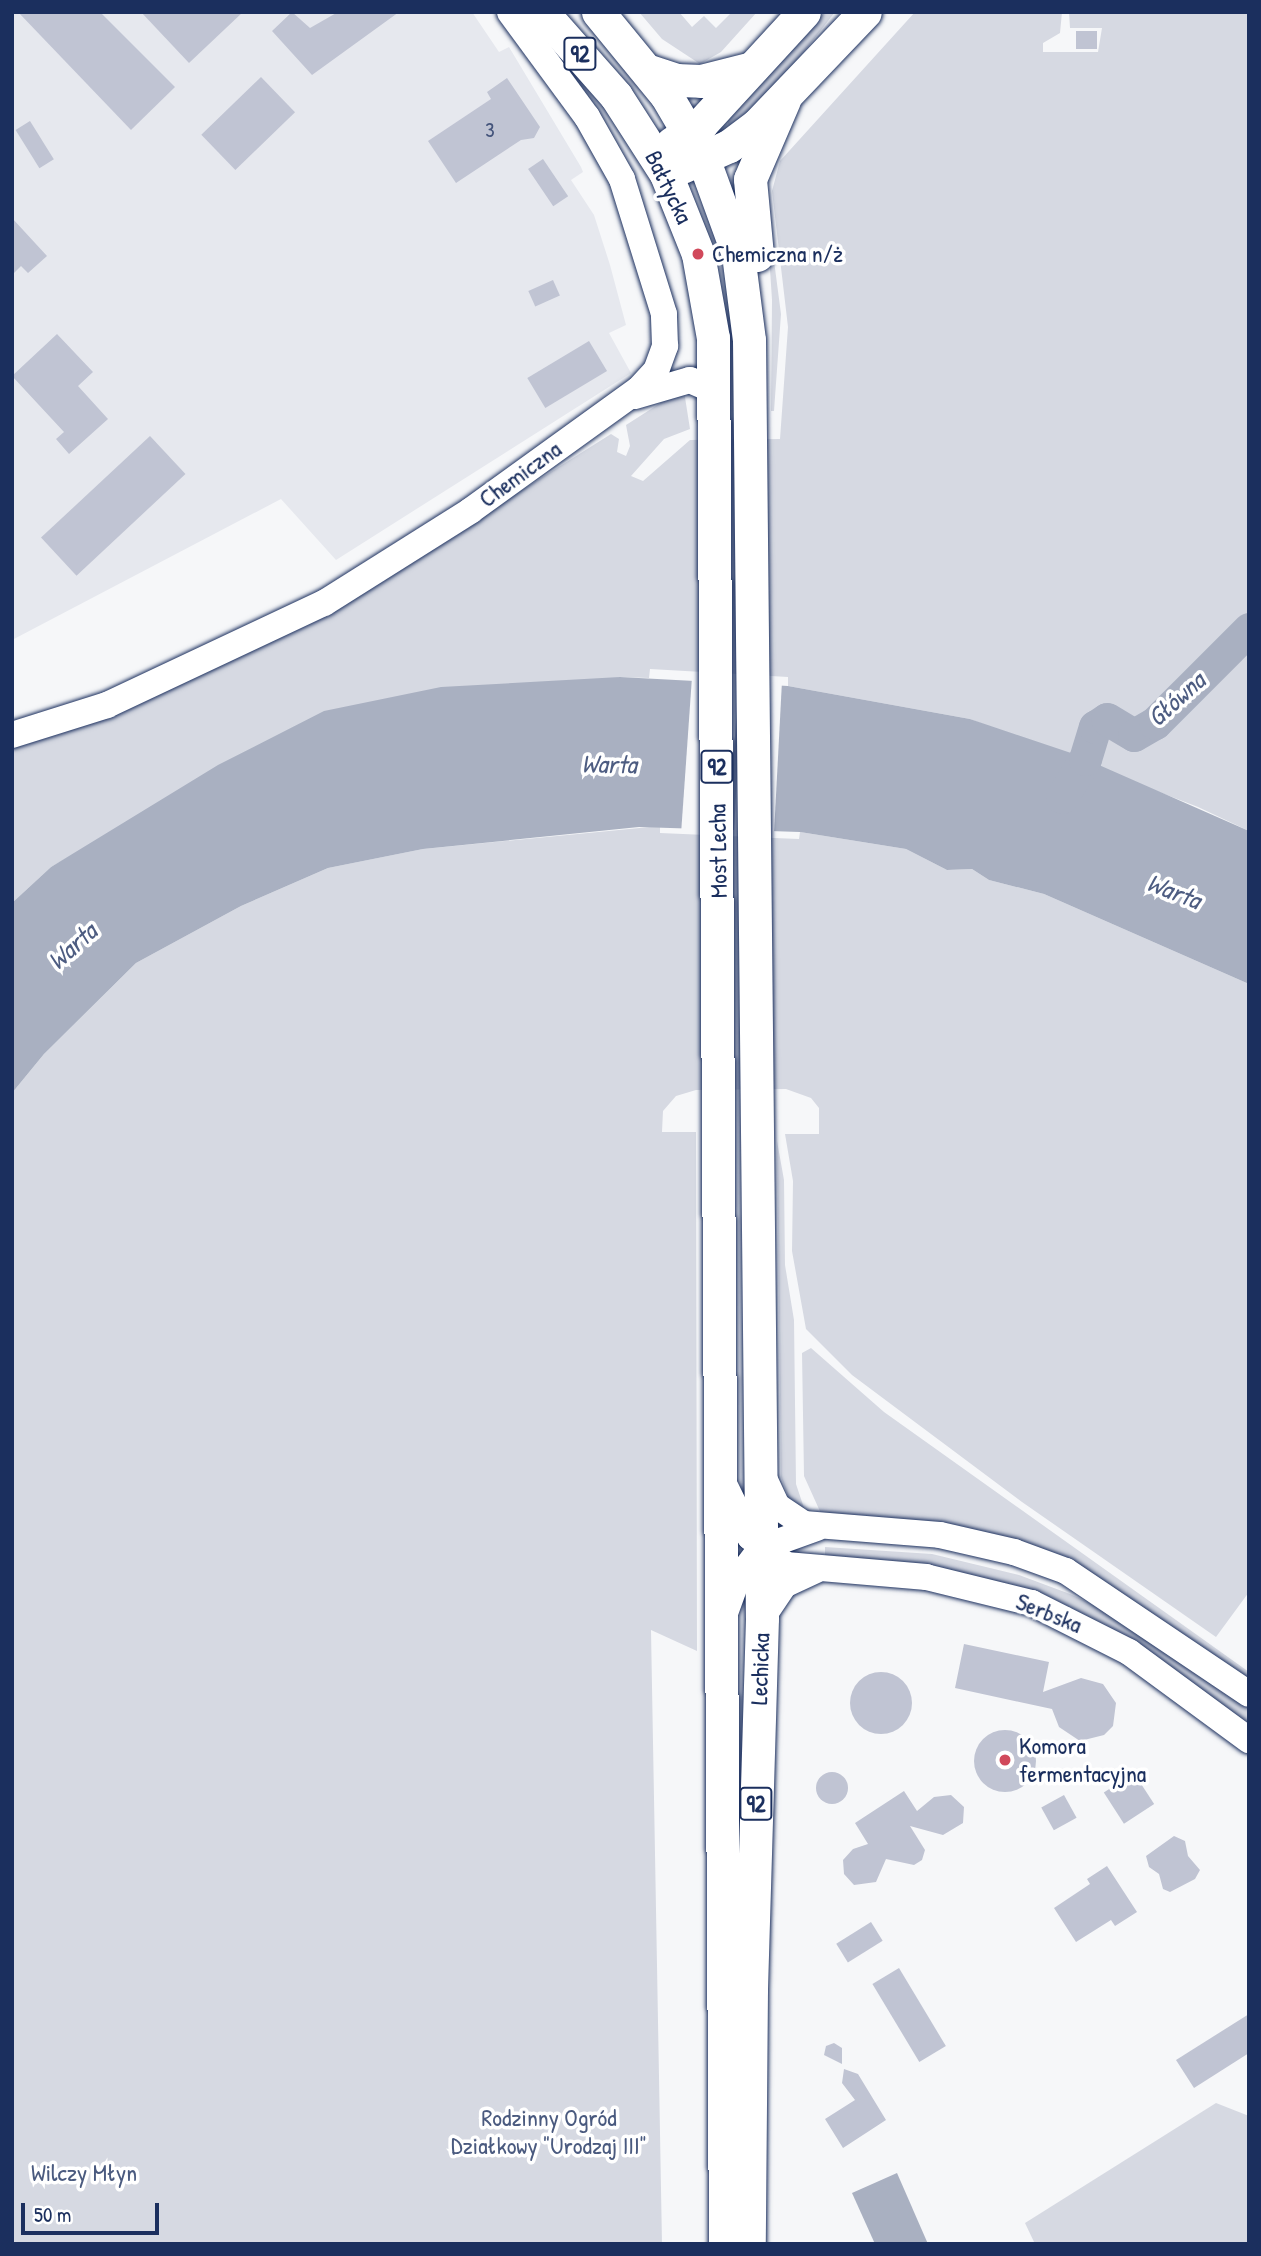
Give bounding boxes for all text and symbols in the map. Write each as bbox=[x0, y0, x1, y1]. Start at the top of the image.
road number: 92 bbox=[562, 34, 598, 74]
house number: 3 bbox=[485, 117, 495, 143]
street label: Bałtycka bbox=[639, 146, 699, 228]
place label: Chemiczna n/ż bbox=[712, 240, 843, 268]
marker: Chemiczna n/ż bbox=[690, 246, 706, 262]
street label: Chemiczna bbox=[473, 435, 567, 513]
water label: Główna bbox=[1141, 665, 1211, 733]
water label: Warta bbox=[581, 748, 637, 780]
road number: 92 bbox=[700, 748, 734, 786]
street label: Most Lecha bbox=[703, 804, 733, 898]
water label: Warta bbox=[1143, 867, 1205, 915]
water label: Warta bbox=[41, 916, 103, 976]
street label: Serbska bbox=[1012, 1587, 1086, 1639]
street label: Lechicka bbox=[744, 1633, 776, 1705]
place label: Komora fermentacyjna bbox=[1019, 1732, 1146, 1788]
marker: Komora fermentacyjna bbox=[997, 1752, 1013, 1768]
road number: 92 bbox=[738, 1784, 774, 1824]
park label: Rodzinny Ogród Działkowy "Urodzaj III" bbox=[451, 2104, 647, 2160]
park label: Wilczy Młyn bbox=[31, 2159, 137, 2187]
scale bar bbox=[24, 2190, 163, 2234]
text: 50 m bbox=[34, 2200, 71, 2229]

